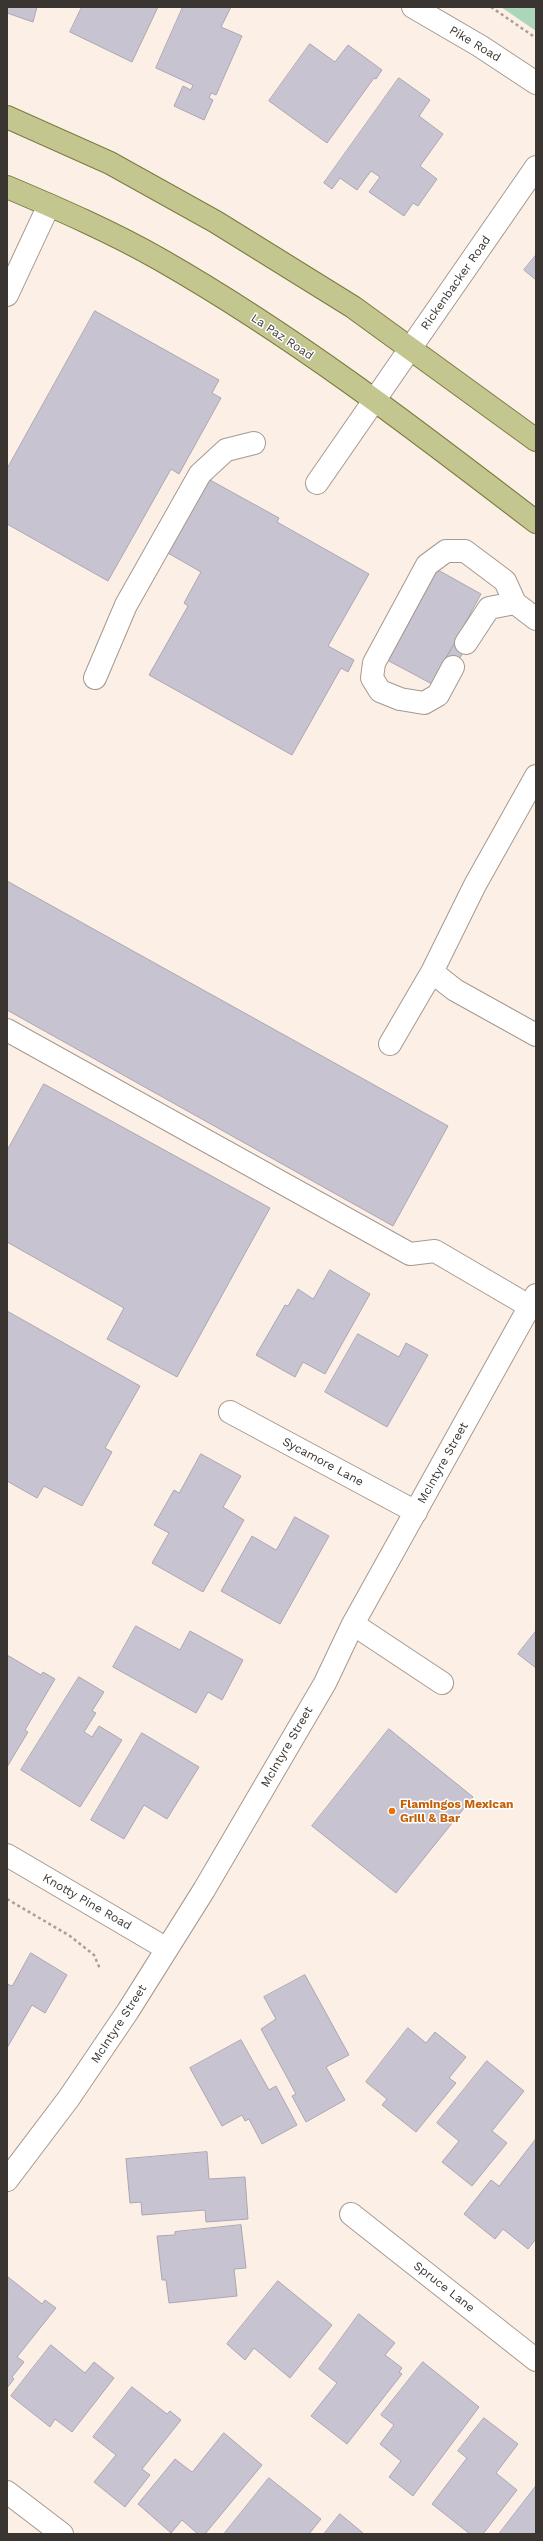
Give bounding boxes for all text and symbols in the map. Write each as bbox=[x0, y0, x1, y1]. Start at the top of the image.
street label: Pike Road bbox=[447, 23, 503, 65]
street label: Rickenbacker Road bbox=[418, 233, 494, 333]
street label: La Paz Road bbox=[248, 311, 316, 363]
street label: McIntyre Street bbox=[415, 1420, 471, 1506]
street label: Sycamore Lane bbox=[280, 1435, 366, 1489]
street label: McIntyre Street bbox=[258, 1704, 316, 1790]
place label: Flamingos Mexican Grill & Bar bbox=[400, 1797, 514, 1825]
marker: Flamingos Mexican Grill & Bar bbox=[387, 1806, 397, 1816]
street label: Knotty Pine Road bbox=[40, 1871, 134, 1933]
street label: McIntyre Street bbox=[88, 1982, 150, 2066]
street label: Spruce Lane bbox=[411, 2259, 477, 2315]

